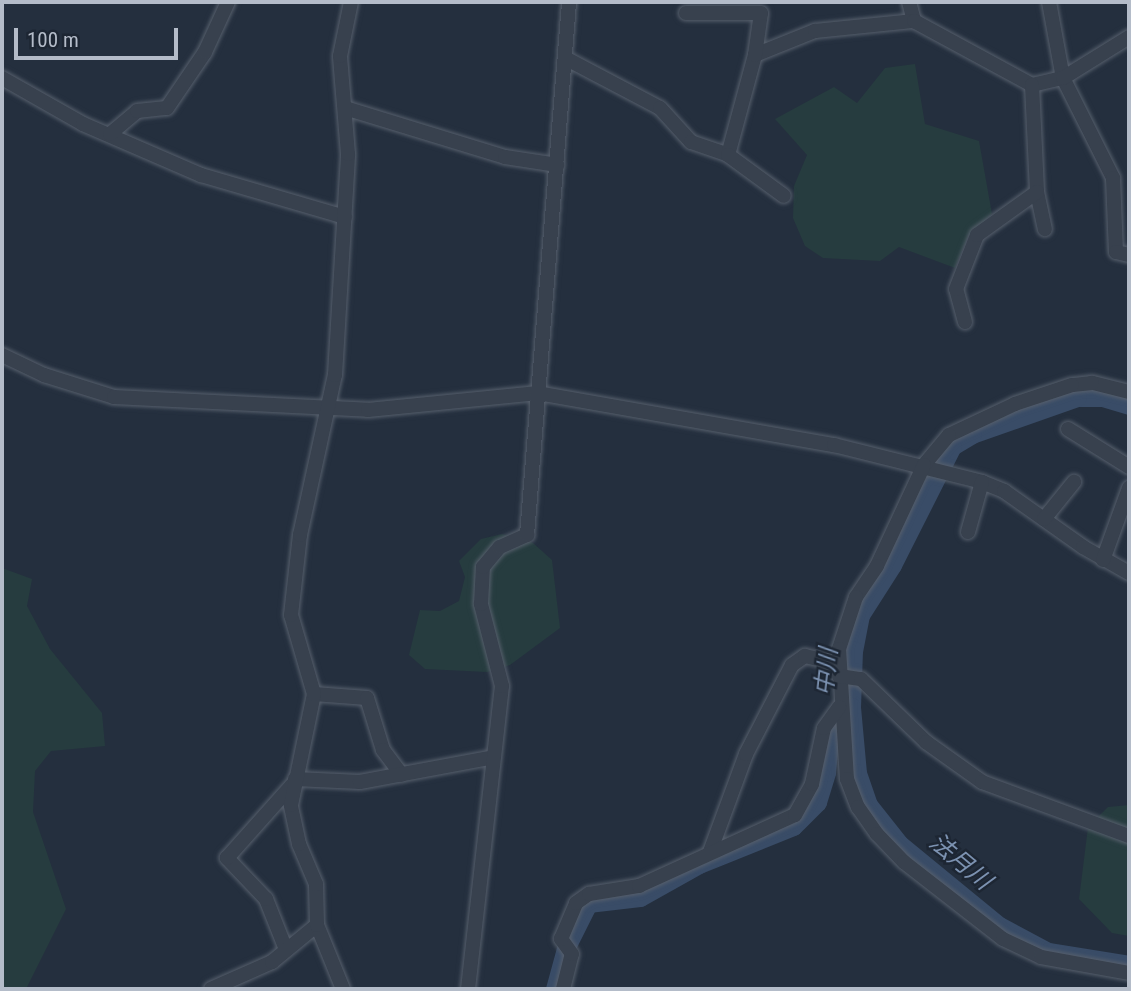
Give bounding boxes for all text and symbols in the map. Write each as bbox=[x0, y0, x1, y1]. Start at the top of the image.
scale bar bbox=[18, 14, 182, 58]
text: 100 m bbox=[27, 28, 79, 52]
water label: 中川 bbox=[810, 647, 844, 697]
water label: 法月川 bbox=[923, 828, 997, 896]

